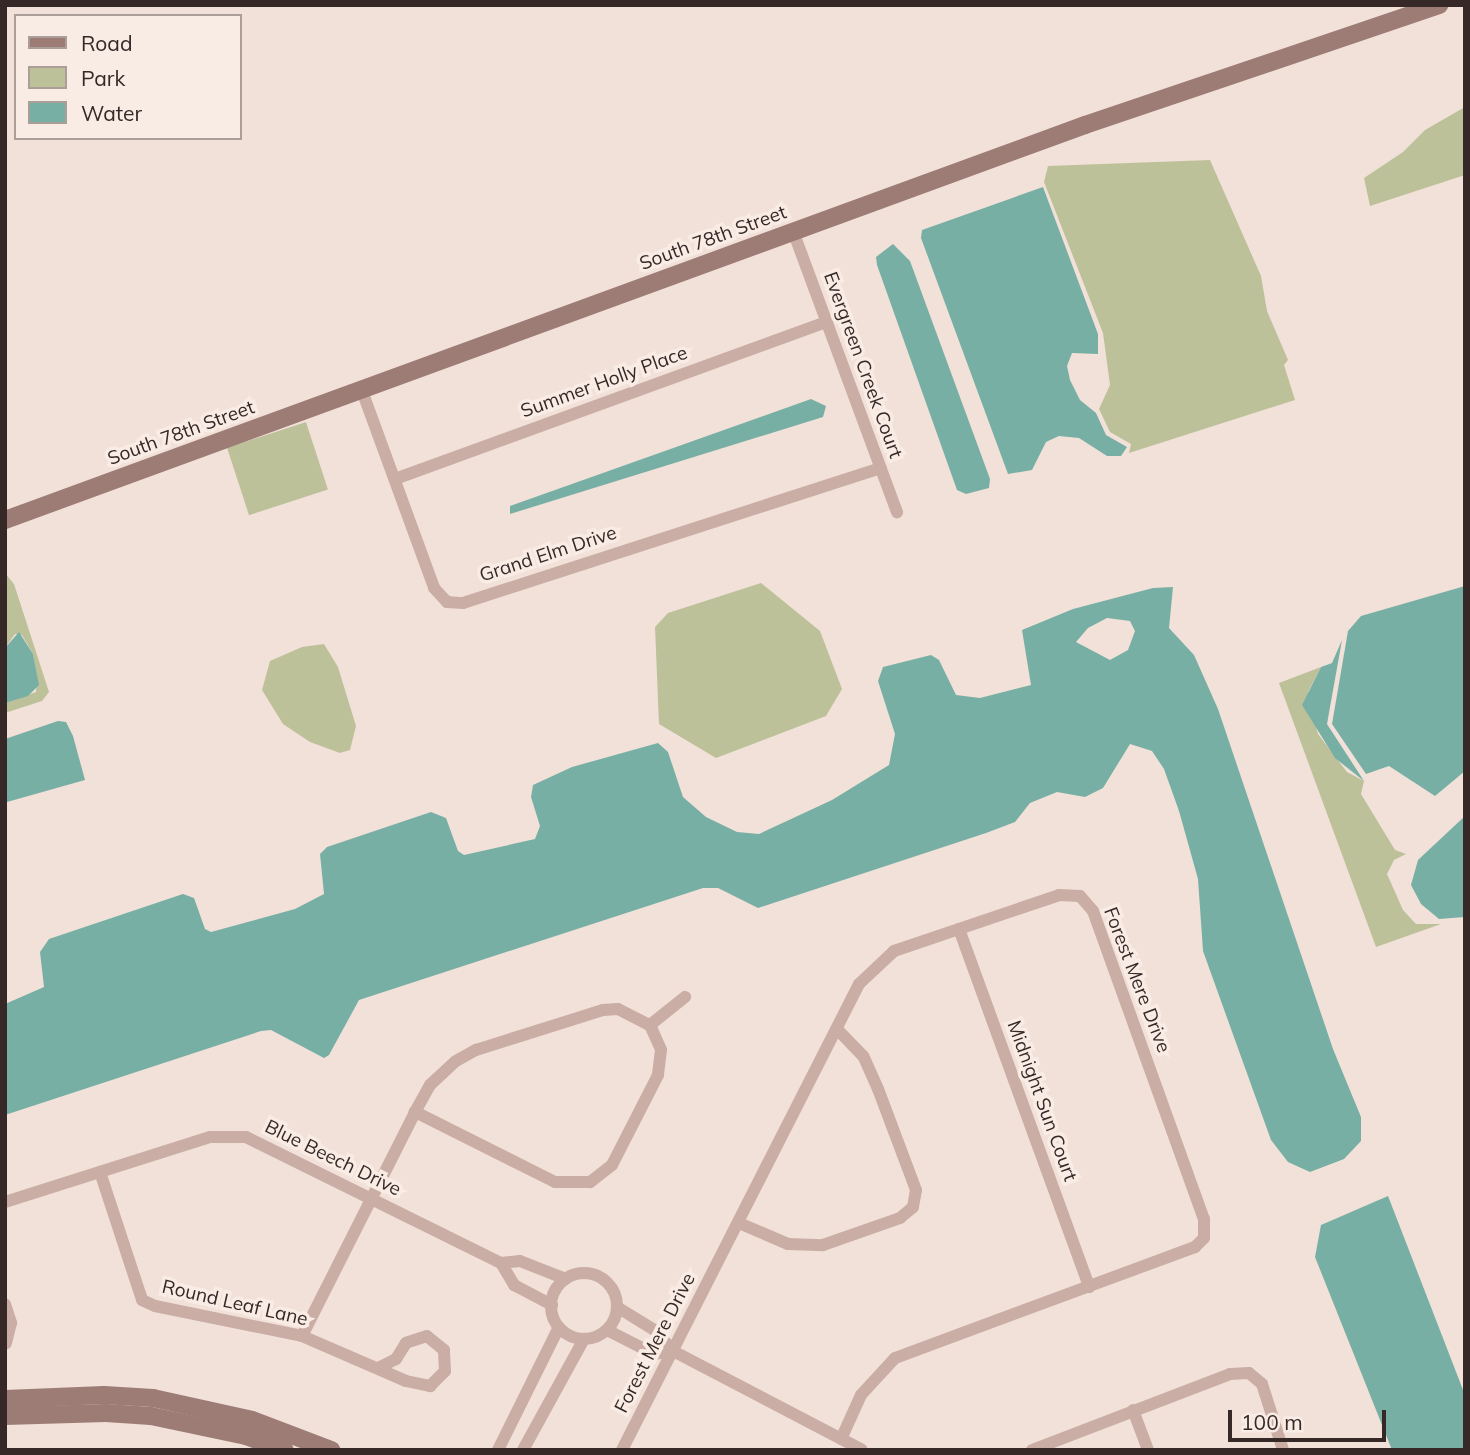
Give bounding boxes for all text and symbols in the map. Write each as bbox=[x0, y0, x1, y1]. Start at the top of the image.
legend bbox=[14, 14, 242, 140]
text: Road bbox=[81, 30, 132, 56]
text: Park bbox=[81, 65, 125, 91]
text: Water bbox=[81, 100, 142, 126]
street label: South 78th Street bbox=[637, 201, 789, 275]
street label: Evergreen Creek Court bbox=[819, 269, 907, 461]
street label: Summer Holly Place bbox=[518, 341, 690, 423]
street label: South 78th Street bbox=[105, 396, 257, 470]
street label: Grand Elm Drive bbox=[477, 521, 619, 587]
street label: Forest Mere Drive bbox=[1099, 904, 1175, 1056]
street label: Midnight Sun Court bbox=[1002, 1018, 1082, 1184]
street label: Blue Beech Drive bbox=[261, 1115, 405, 1201]
street label: Forest Mere Drive bbox=[610, 1269, 700, 1417]
street label: Round Leaf Lane bbox=[160, 1275, 310, 1331]
scale bar bbox=[1232, 1396, 1390, 1440]
text: 100 m bbox=[1241, 1409, 1303, 1435]

